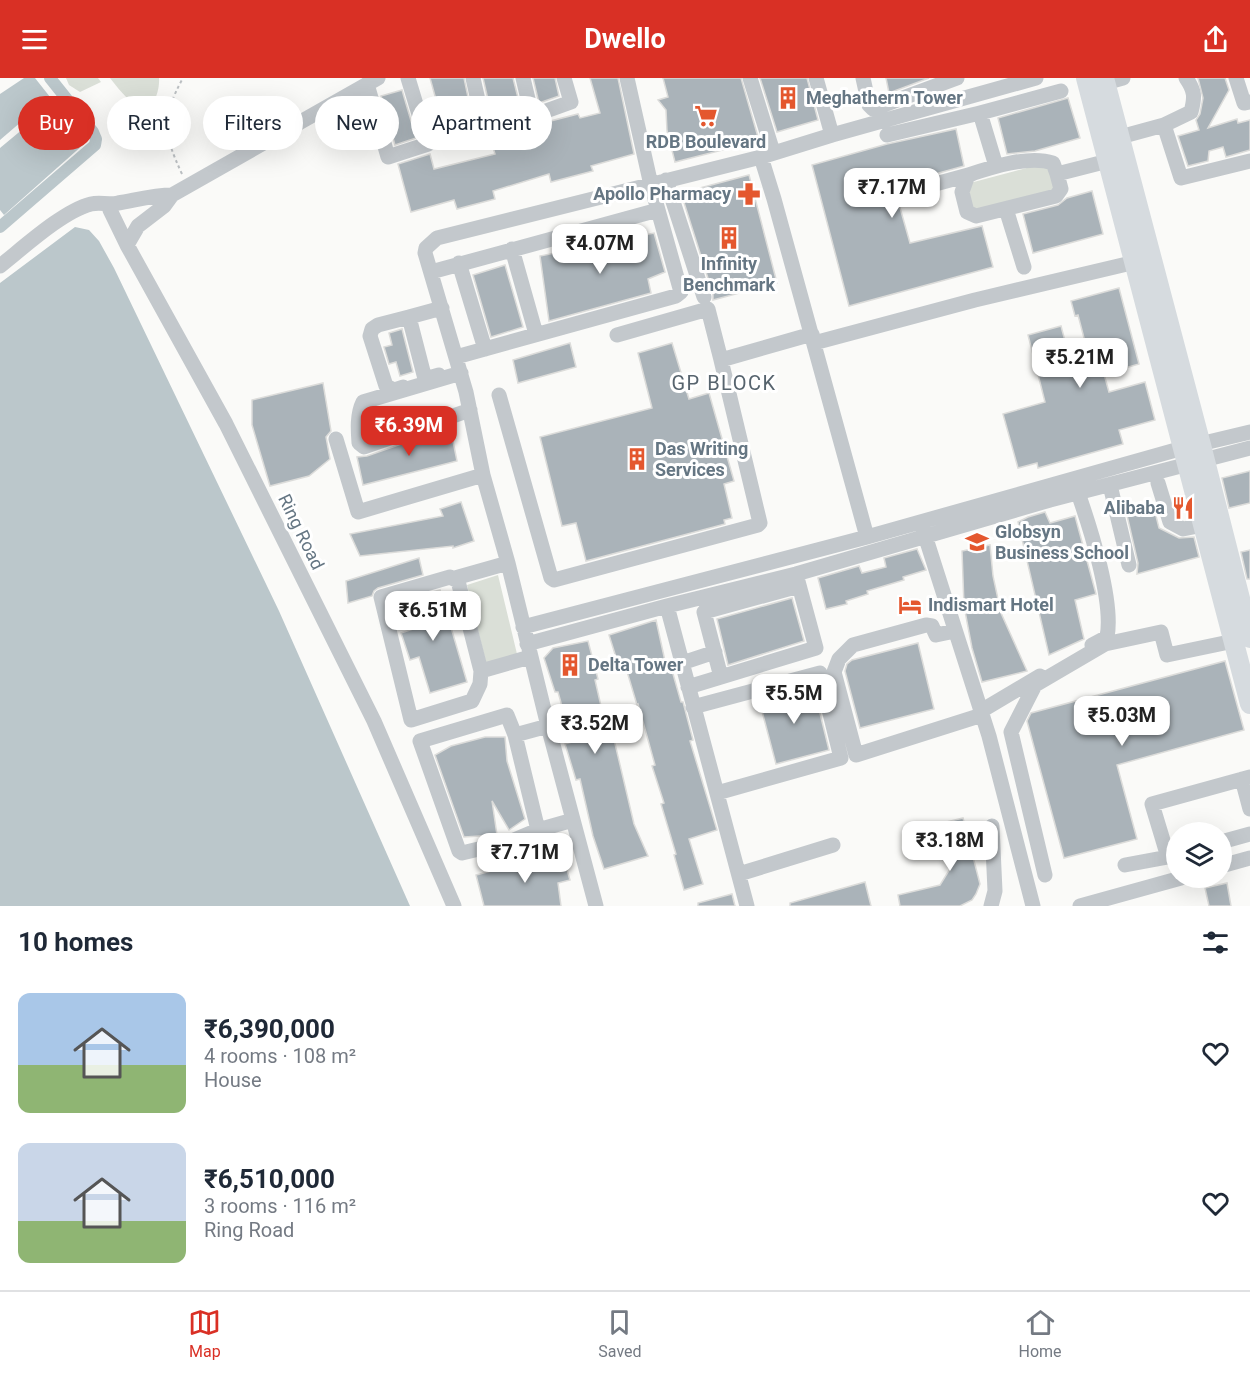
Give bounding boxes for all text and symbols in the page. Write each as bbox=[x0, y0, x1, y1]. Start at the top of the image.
icon: menu bbox=[18, 23, 51, 56]
text: Dwello bbox=[584, 23, 666, 55]
icon: share bbox=[1199, 23, 1232, 56]
building icon: Meghatherm Tower bbox=[775, 85, 801, 111]
place label: Meghatherm Tower bbox=[806, 87, 963, 108]
chip: Buy bbox=[18, 96, 95, 150]
chip: Rent bbox=[107, 96, 191, 150]
chip: Filters bbox=[203, 96, 303, 150]
chip: New bbox=[315, 96, 399, 150]
chip: Apartment bbox=[411, 96, 552, 150]
supermarket icon: RDB Boulevard bbox=[693, 103, 719, 129]
place label: RDB Boulevard bbox=[646, 131, 766, 152]
pin: ₹7.17M bbox=[843, 168, 941, 219]
text: ₹7.17M bbox=[858, 175, 926, 199]
pharmacy icon: Apollo Pharmacy bbox=[736, 181, 762, 207]
place label: Apollo Pharmacy bbox=[593, 183, 732, 204]
pin: ₹4.07M bbox=[551, 224, 649, 275]
building icon: Infinity Benchmark bbox=[716, 225, 742, 251]
text: ₹4.07M bbox=[566, 231, 634, 255]
place label: Infinity Benchmark bbox=[683, 253, 775, 295]
pin: ₹5.21M bbox=[1031, 338, 1129, 389]
text: ₹5.21M bbox=[1046, 345, 1114, 369]
district label: GP BLOCK bbox=[671, 371, 777, 395]
pin: ₹6.39M bbox=[360, 406, 458, 457]
text: ₹6.39M bbox=[375, 413, 443, 437]
place label: Das Writing Services bbox=[655, 438, 748, 480]
building icon: Das Writing Services bbox=[624, 446, 650, 472]
street label: Ring Road bbox=[274, 491, 329, 573]
restaurant icon: Alibaba bbox=[1170, 495, 1196, 521]
place label: Alibaba bbox=[1104, 497, 1165, 518]
place label: Globsyn Business School bbox=[995, 521, 1129, 563]
school or university icon: Globsyn Business School bbox=[964, 529, 990, 555]
pin: ₹6.51M bbox=[384, 591, 482, 642]
hotel icon: Indismart Hotel bbox=[897, 592, 923, 618]
place label: Indismart Hotel bbox=[928, 594, 1054, 615]
text: ₹6.51M bbox=[399, 598, 467, 622]
building icon: Delta Tower bbox=[557, 652, 583, 678]
place label: Delta Tower bbox=[588, 654, 684, 675]
pin: ₹5.5M bbox=[752, 674, 836, 725]
text: ₹5.5M bbox=[766, 681, 822, 705]
pin: ₹5.03M bbox=[1073, 696, 1171, 747]
text: ₹5.03M bbox=[1088, 703, 1156, 727]
pin: ₹3.52M bbox=[546, 704, 644, 755]
text: ₹3.52M bbox=[561, 711, 629, 735]
pin: ₹3.18M bbox=[901, 821, 999, 872]
map controls bbox=[1166, 822, 1232, 888]
button: layers bbox=[1166, 822, 1232, 888]
text: ₹3.18M bbox=[916, 828, 984, 852]
pin: ₹7.71M bbox=[476, 833, 574, 884]
text: ₹7.71M bbox=[491, 840, 559, 864]
icon: filters bbox=[1199, 926, 1232, 959]
text: 10 homes bbox=[18, 927, 133, 957]
text: ₹6,390,000 bbox=[204, 1014, 335, 1044]
icon: home bbox=[66, 1017, 138, 1089]
icon: heart bbox=[1199, 1037, 1232, 1070]
text: 4 rooms · 108 m² bbox=[204, 1044, 356, 1068]
text: House bbox=[204, 1068, 262, 1092]
text: ₹6,510,000 bbox=[204, 1164, 335, 1194]
icon: home bbox=[66, 1167, 138, 1239]
icon: heart bbox=[1199, 1187, 1232, 1220]
text: 3 rooms · 116 m² bbox=[204, 1194, 356, 1218]
text: Ring Road bbox=[204, 1218, 294, 1242]
tab: Map bbox=[188, 1306, 221, 1361]
tab: Saved bbox=[598, 1306, 642, 1361]
tab: Home bbox=[1018, 1306, 1062, 1361]

